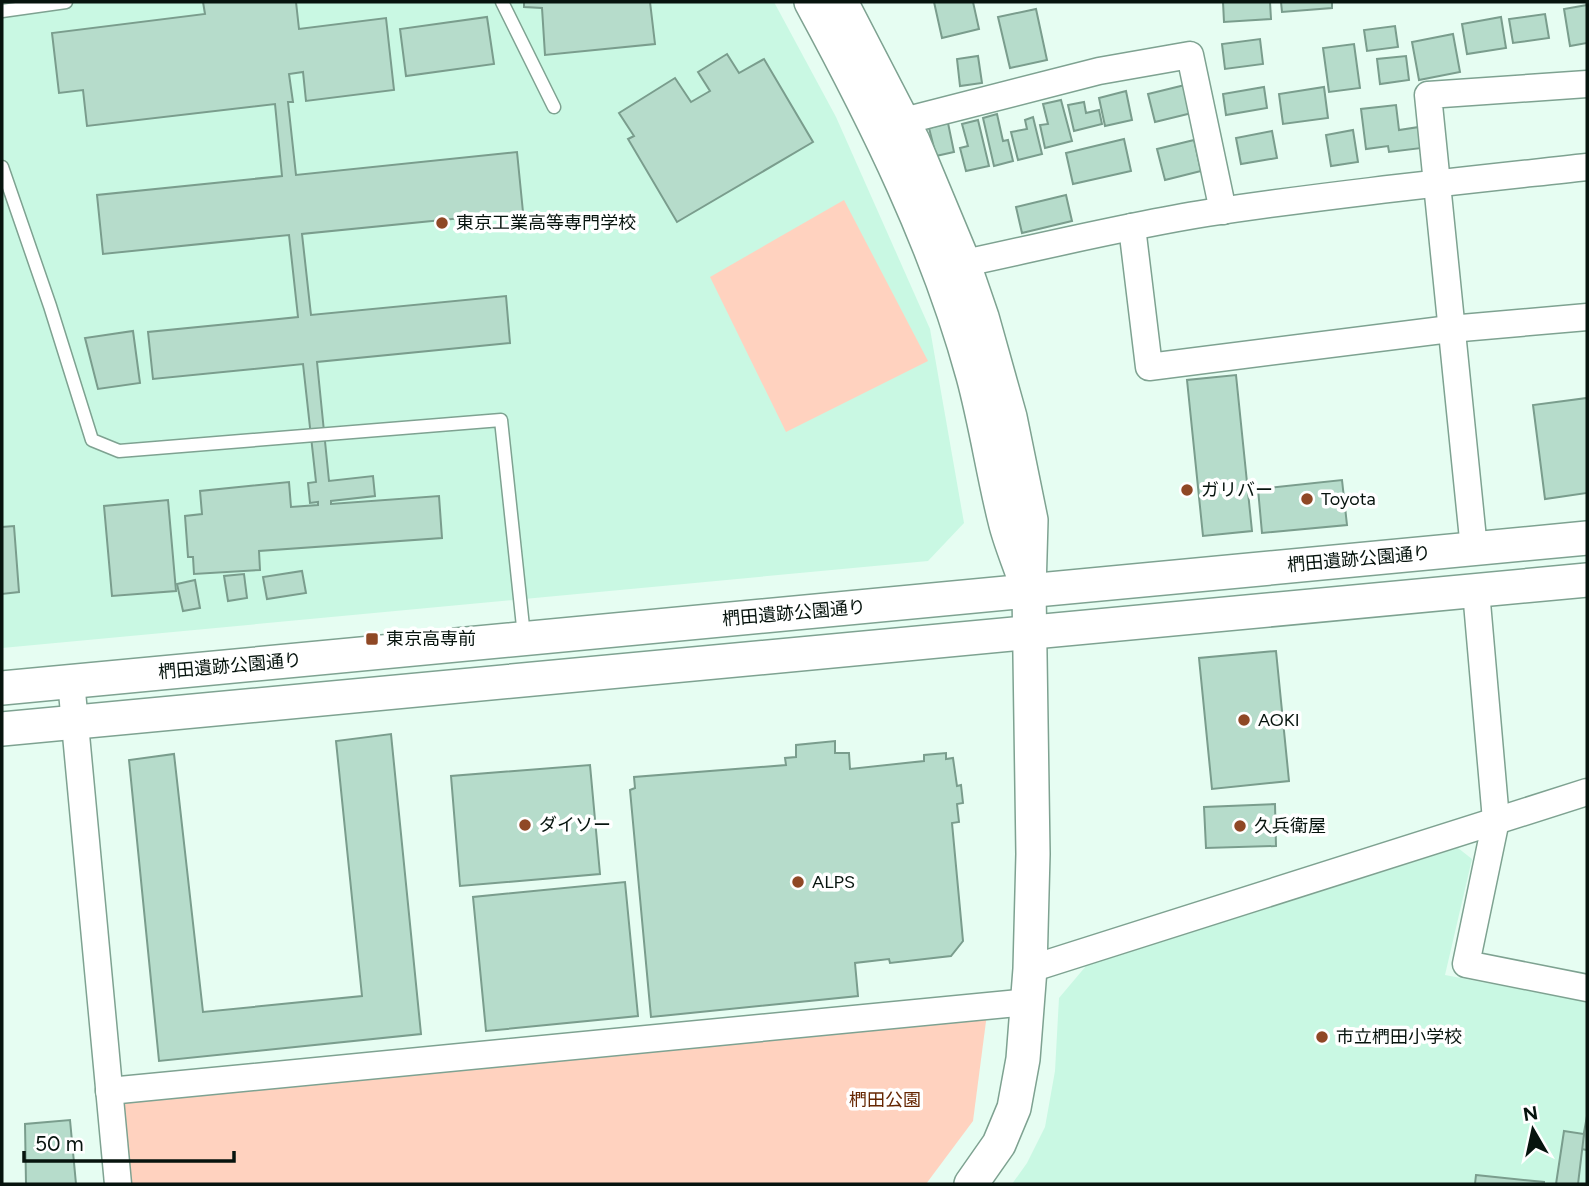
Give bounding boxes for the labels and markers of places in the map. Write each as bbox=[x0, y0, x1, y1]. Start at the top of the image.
place label: 東京工業高等専門学校 bbox=[456, 212, 636, 234]
marker: 東京工業高等専門学校 bbox=[434, 215, 450, 231]
place label: ガリバー bbox=[1201, 479, 1273, 501]
marker: ガリバー bbox=[1179, 482, 1195, 498]
place label: Toyota bbox=[1321, 488, 1376, 510]
marker: Toyota bbox=[1299, 491, 1315, 507]
place label: 東京高専前 bbox=[386, 628, 476, 650]
marker: 東京高専前 bbox=[364, 631, 380, 647]
place label: AOKI bbox=[1258, 709, 1300, 731]
marker: AOKI bbox=[1236, 712, 1252, 728]
place label: ダイソー bbox=[539, 814, 611, 836]
place label: 久兵衛屋 bbox=[1254, 815, 1326, 837]
marker: ダイソー bbox=[517, 817, 533, 833]
marker: 久兵衛屋 bbox=[1232, 818, 1248, 834]
place label: ALPS bbox=[812, 871, 855, 893]
marker: ALPS bbox=[790, 874, 806, 890]
place label: 市立椚田小学校 bbox=[1336, 1026, 1462, 1048]
marker: 市立椚田小学校 bbox=[1314, 1029, 1330, 1045]

